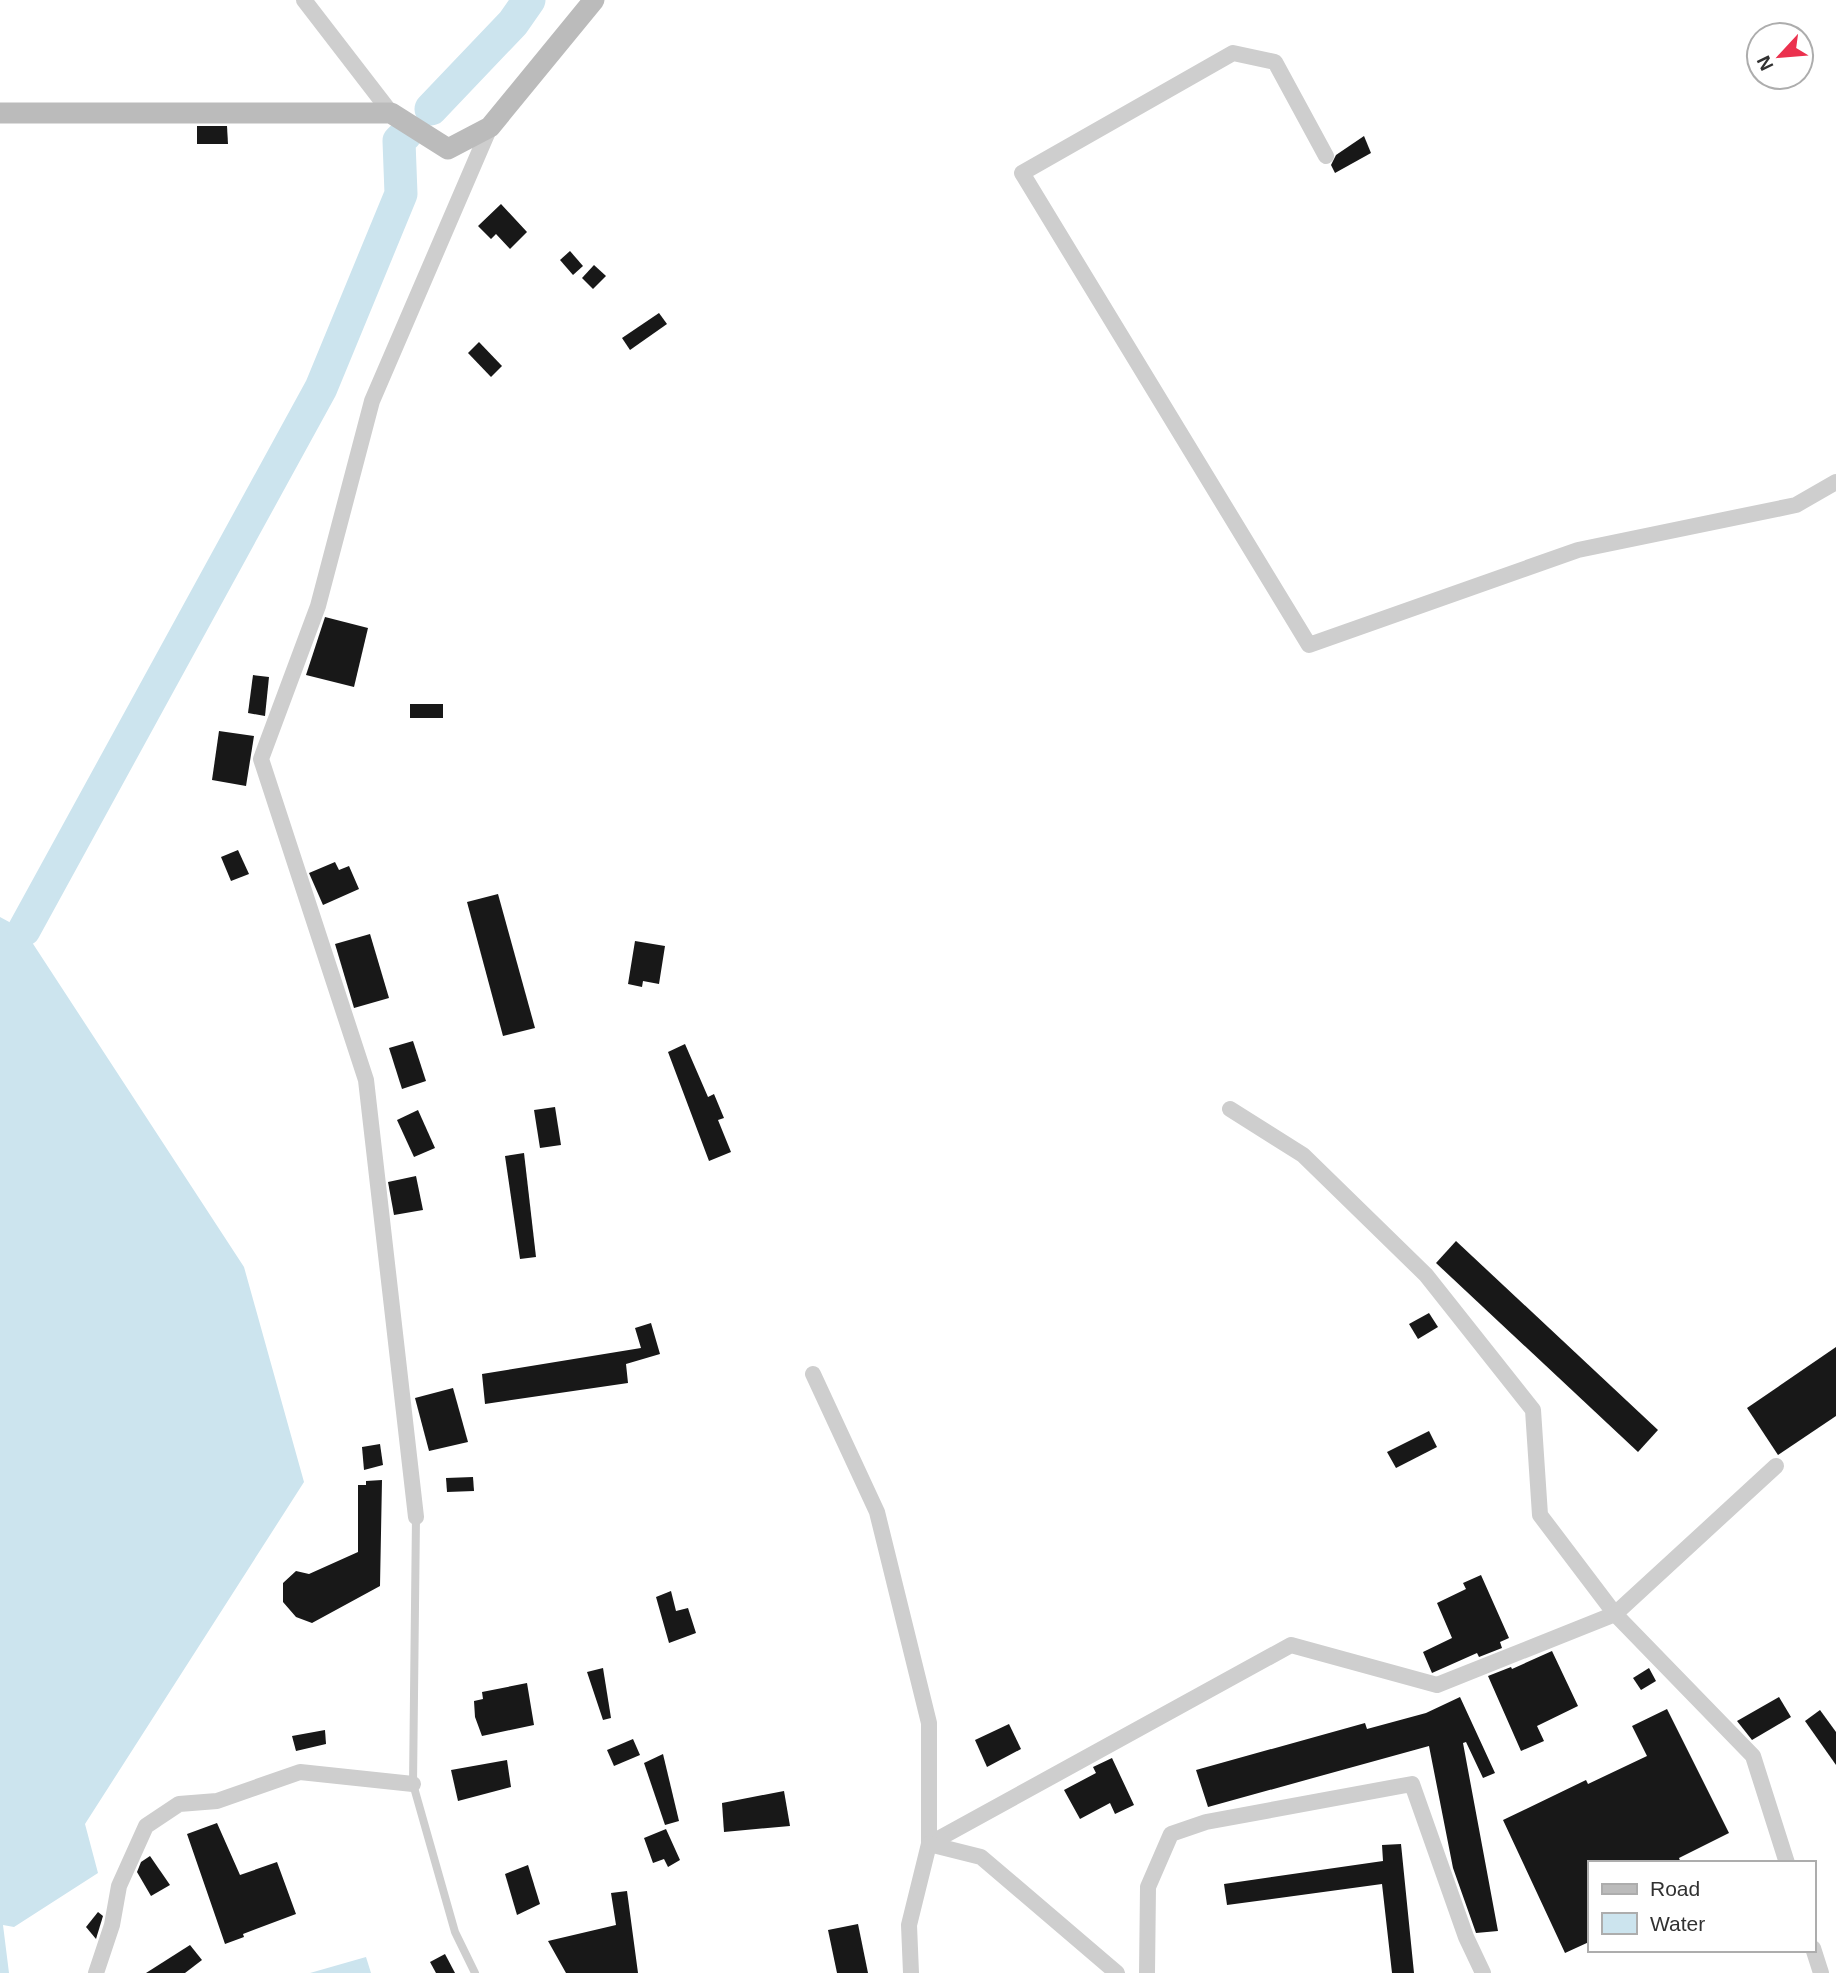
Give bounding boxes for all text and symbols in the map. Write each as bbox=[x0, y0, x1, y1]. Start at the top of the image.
north arrow bbox=[1745, 21, 1815, 91]
text: N bbox=[1753, 52, 1778, 74]
legend bbox=[1588, 1861, 1815, 1952]
text: Road bbox=[1650, 1877, 1700, 1900]
text: Water bbox=[1650, 1912, 1705, 1935]

